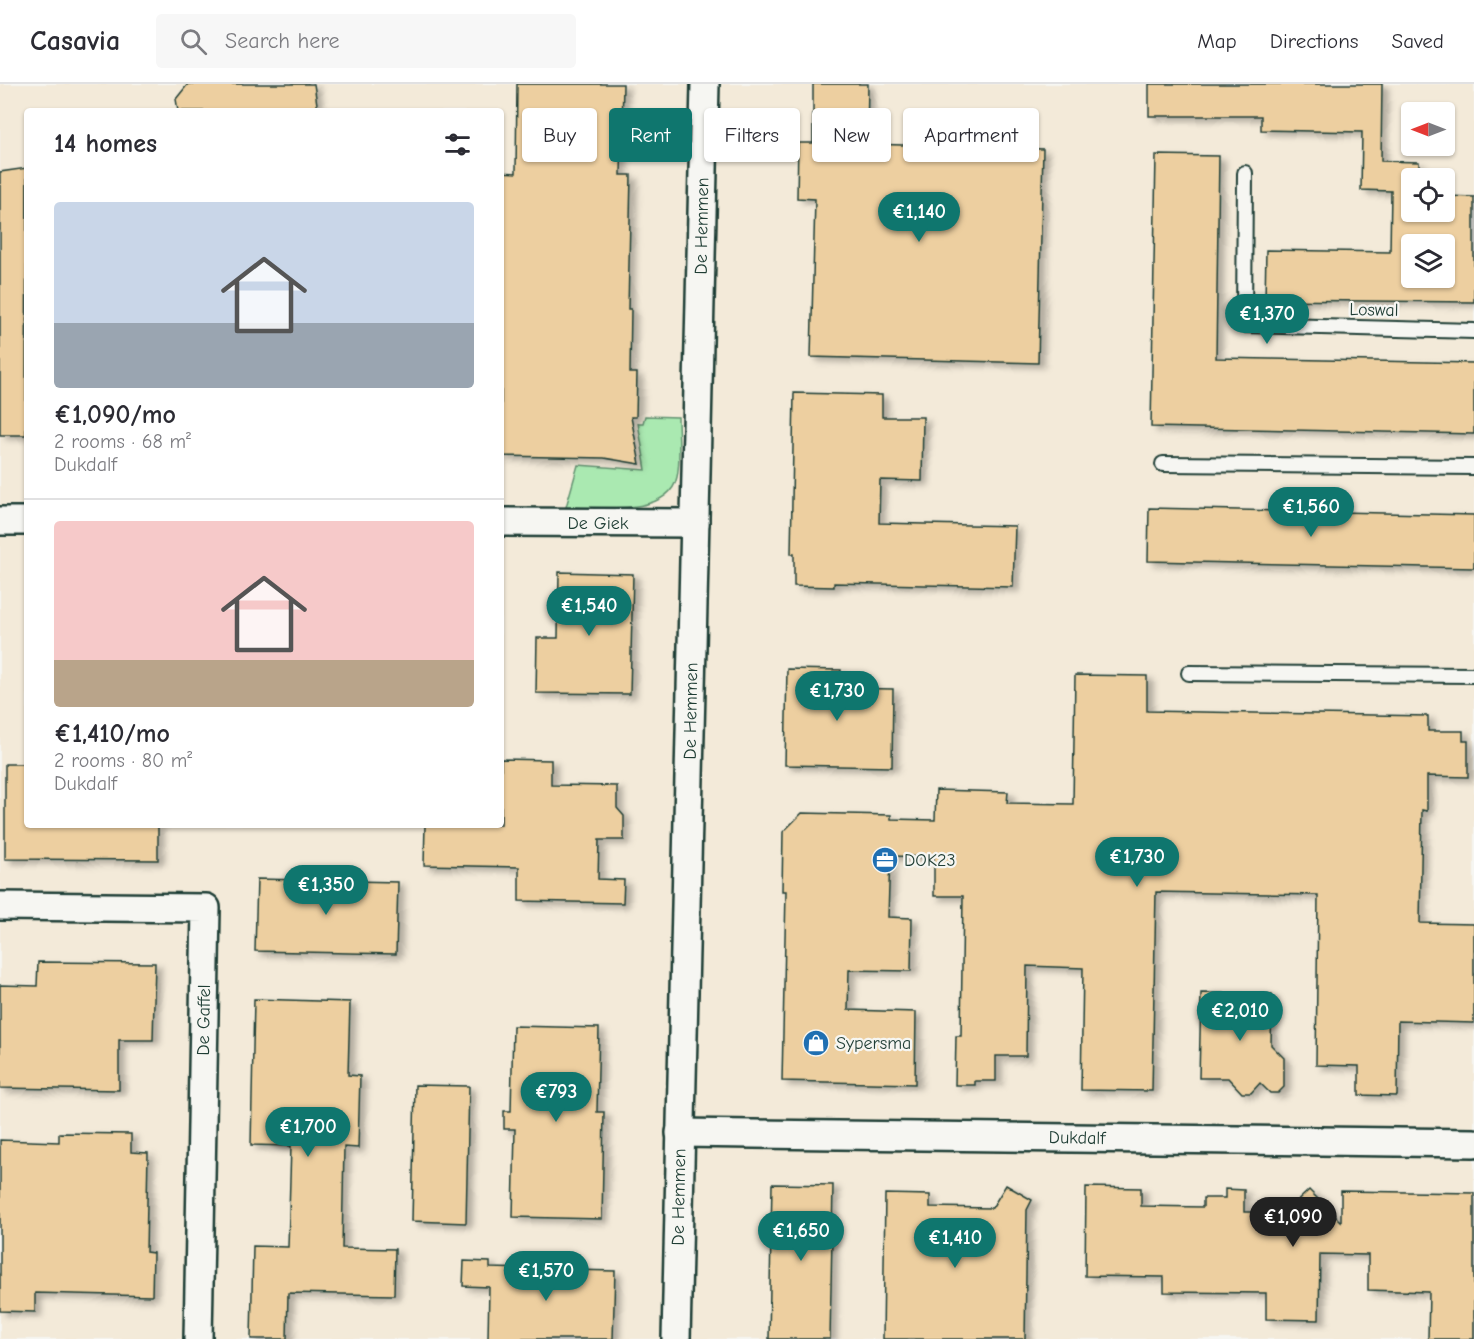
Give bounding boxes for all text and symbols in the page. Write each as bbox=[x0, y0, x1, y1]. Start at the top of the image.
search box bbox=[156, 14, 576, 68]
text: Casavia bbox=[30, 25, 120, 57]
icon: search bbox=[177, 25, 210, 58]
text: Search here bbox=[225, 28, 340, 54]
text: Map bbox=[1197, 29, 1237, 53]
text: Directions bbox=[1270, 29, 1359, 53]
text: Saved bbox=[1392, 29, 1444, 53]
north arrow bbox=[1401, 102, 1455, 156]
map controls bbox=[1401, 102, 1455, 288]
chip: Buy bbox=[522, 108, 597, 162]
chip: Rent bbox=[609, 108, 692, 162]
chip: Filters bbox=[704, 108, 800, 162]
chip: New bbox=[812, 108, 891, 162]
chip: Apartment bbox=[903, 108, 1039, 162]
icon: filters bbox=[441, 128, 474, 161]
text: 14 homes bbox=[54, 129, 157, 159]
button: locate bbox=[1401, 168, 1455, 222]
street label: De Hemmen bbox=[691, 177, 713, 275]
pin: €1,140 bbox=[870, 192, 968, 243]
text: €1,140 bbox=[892, 200, 946, 223]
button: layers bbox=[1401, 234, 1455, 288]
icon: home bbox=[210, 241, 318, 349]
pin: €1,370 bbox=[1218, 294, 1316, 345]
street label: Loswal bbox=[1349, 299, 1399, 321]
text: €1,370 bbox=[1239, 302, 1295, 325]
text: €1,090/mo bbox=[54, 400, 176, 430]
text: 2 rooms · 68 m² bbox=[54, 430, 191, 453]
text: Dukdalf bbox=[54, 453, 117, 476]
pin: €1,560 bbox=[1262, 487, 1360, 538]
text: €1,560 bbox=[1282, 495, 1340, 518]
street label: De Giek bbox=[567, 513, 629, 534]
icon: home bbox=[210, 560, 318, 668]
pin: €1,540 bbox=[540, 586, 638, 637]
text: €1,540 bbox=[561, 594, 617, 617]
street label: De Hemmen bbox=[680, 662, 702, 760]
pin: €1,730 bbox=[788, 671, 886, 722]
text: €1,730 bbox=[809, 679, 865, 702]
text: €1,410/mo bbox=[54, 719, 170, 749]
text: 2 rooms · 80 m² bbox=[54, 749, 192, 772]
text: Dukdalf bbox=[54, 772, 117, 795]
pin: €1,730 bbox=[1088, 837, 1186, 888]
office icon: DOK23 bbox=[870, 845, 900, 875]
text: €1,730 bbox=[1109, 845, 1165, 868]
place label: DOK23 bbox=[904, 850, 956, 871]
pin: €1,350 bbox=[277, 865, 375, 916]
text: €1,350 bbox=[297, 873, 355, 896]
street label: De Gaffel bbox=[193, 984, 215, 1056]
pin: €2,010 bbox=[1191, 991, 1289, 1042]
text: €2,010 bbox=[1211, 999, 1269, 1022]
shop icon: Sypersma bbox=[801, 1028, 831, 1058]
place label: Sypersma bbox=[836, 1033, 911, 1054]
pin: €793 bbox=[520, 1072, 592, 1123]
text: €793 bbox=[535, 1080, 577, 1103]
pin: €1,700 bbox=[259, 1107, 357, 1158]
text: €1,700 bbox=[279, 1115, 337, 1138]
street label: Dukdalf bbox=[1048, 1127, 1106, 1149]
street label: De Hemmen bbox=[668, 1148, 690, 1246]
pin: €1,090 bbox=[1244, 1197, 1342, 1248]
text: €1,090 bbox=[1264, 1205, 1322, 1228]
pin: €1,650 bbox=[752, 1211, 850, 1262]
pin: €1,410 bbox=[906, 1218, 1004, 1269]
text: €1,650 bbox=[772, 1219, 830, 1242]
text: €1,410 bbox=[928, 1226, 982, 1249]
pin: €1,570 bbox=[497, 1251, 595, 1302]
text: €1,570 bbox=[518, 1259, 574, 1282]

